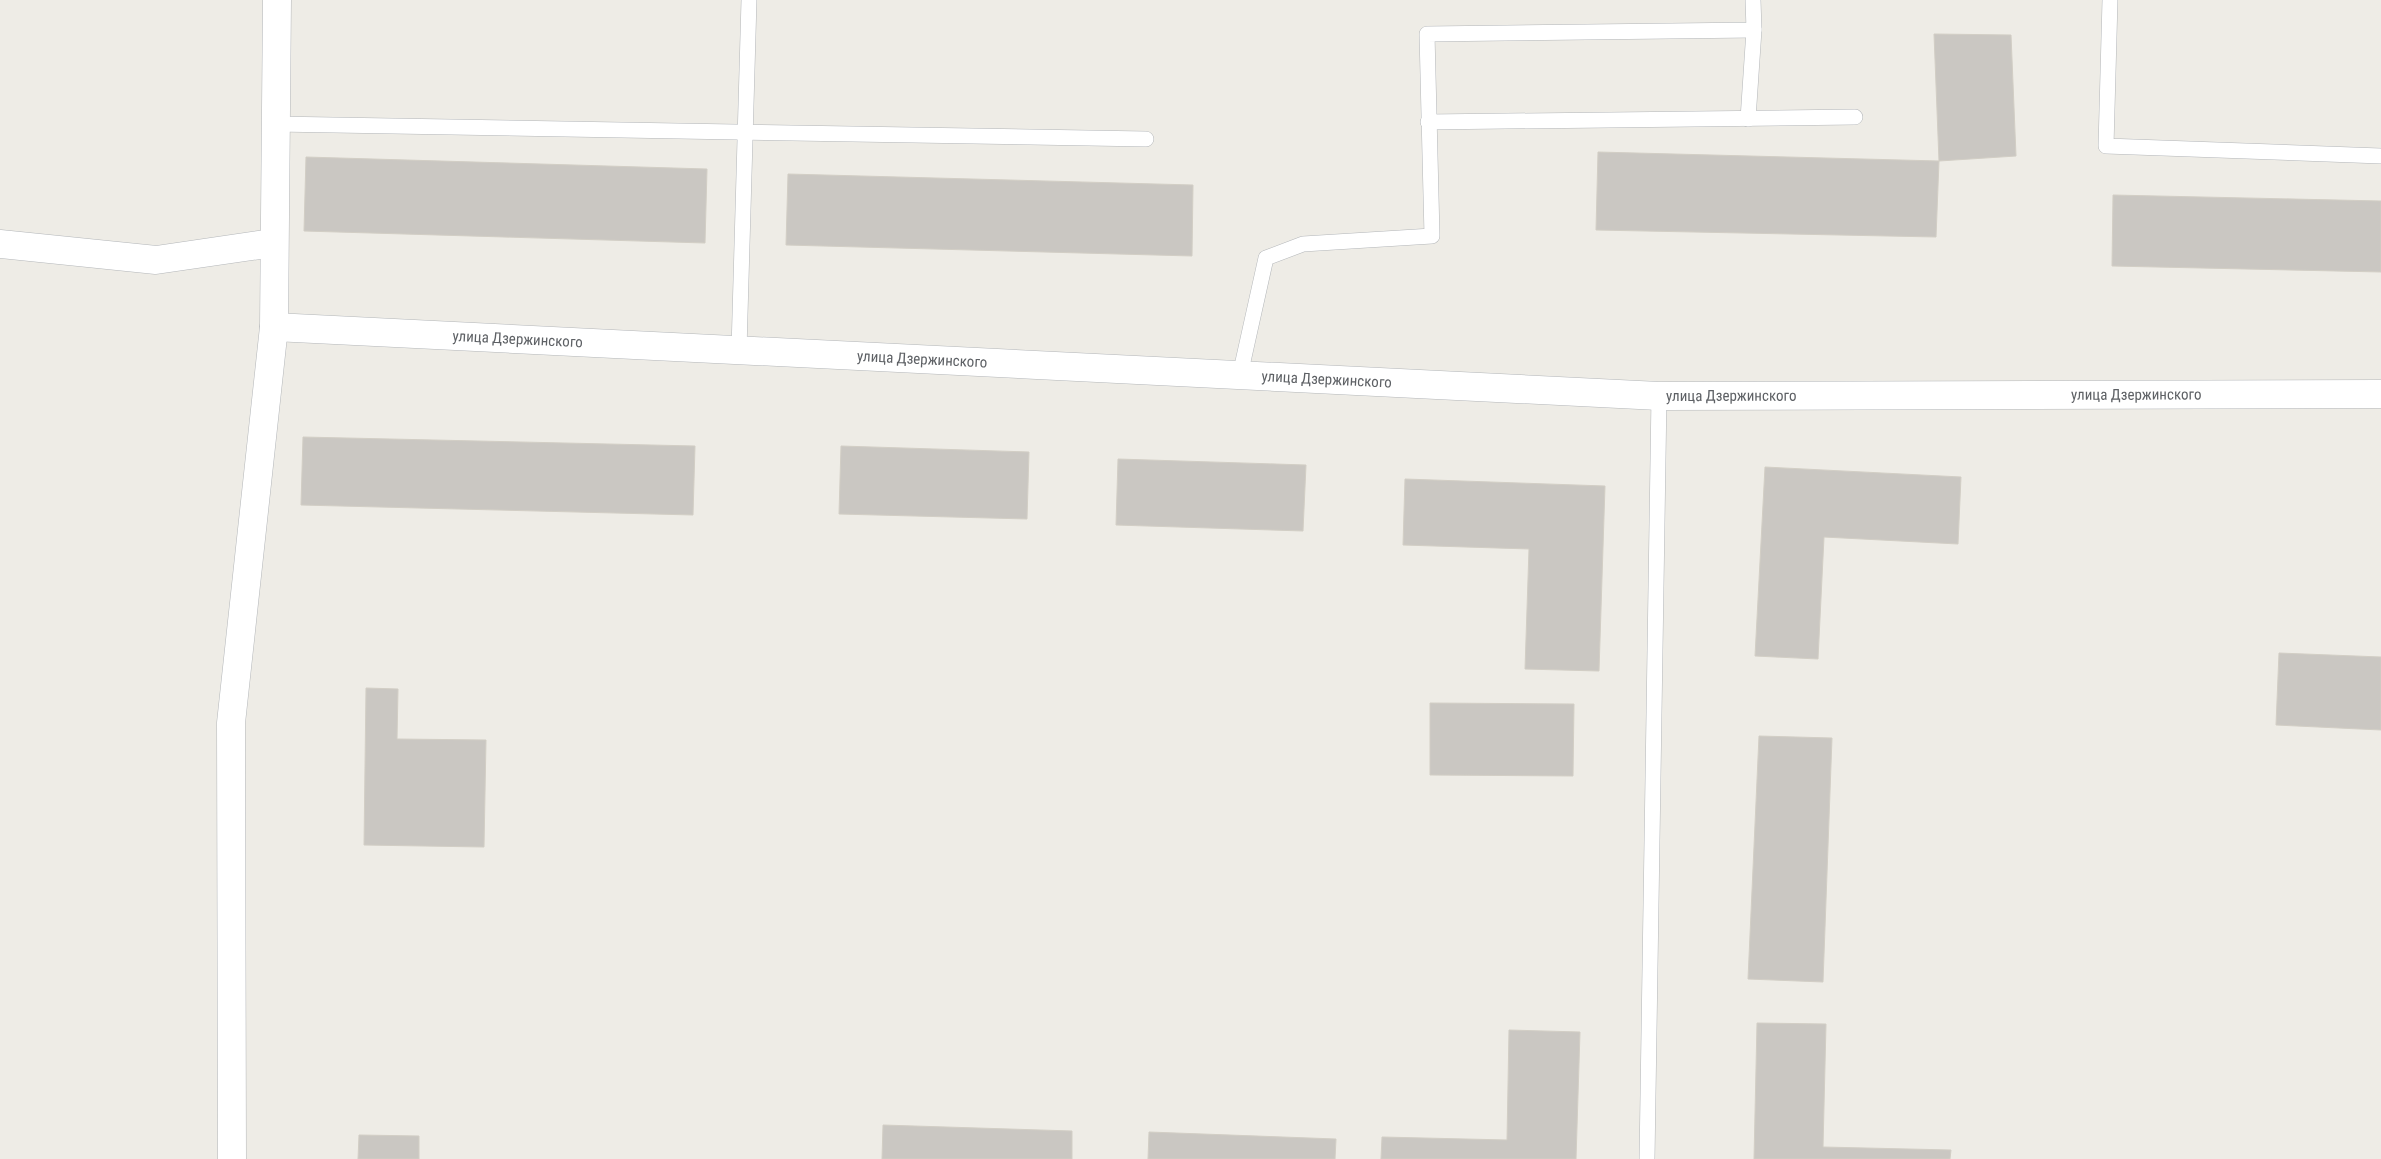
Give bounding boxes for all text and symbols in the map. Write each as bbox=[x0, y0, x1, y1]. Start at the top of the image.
street label: улица Дзержинского bbox=[452, 327, 583, 351]
street label: улица Дзержинского bbox=[857, 347, 988, 372]
street label: улица Дзержинского bbox=[1261, 367, 1392, 392]
street label: улица Дзержинского bbox=[2071, 385, 2202, 404]
street label: улица Дзержинского bbox=[1666, 387, 1797, 405]

